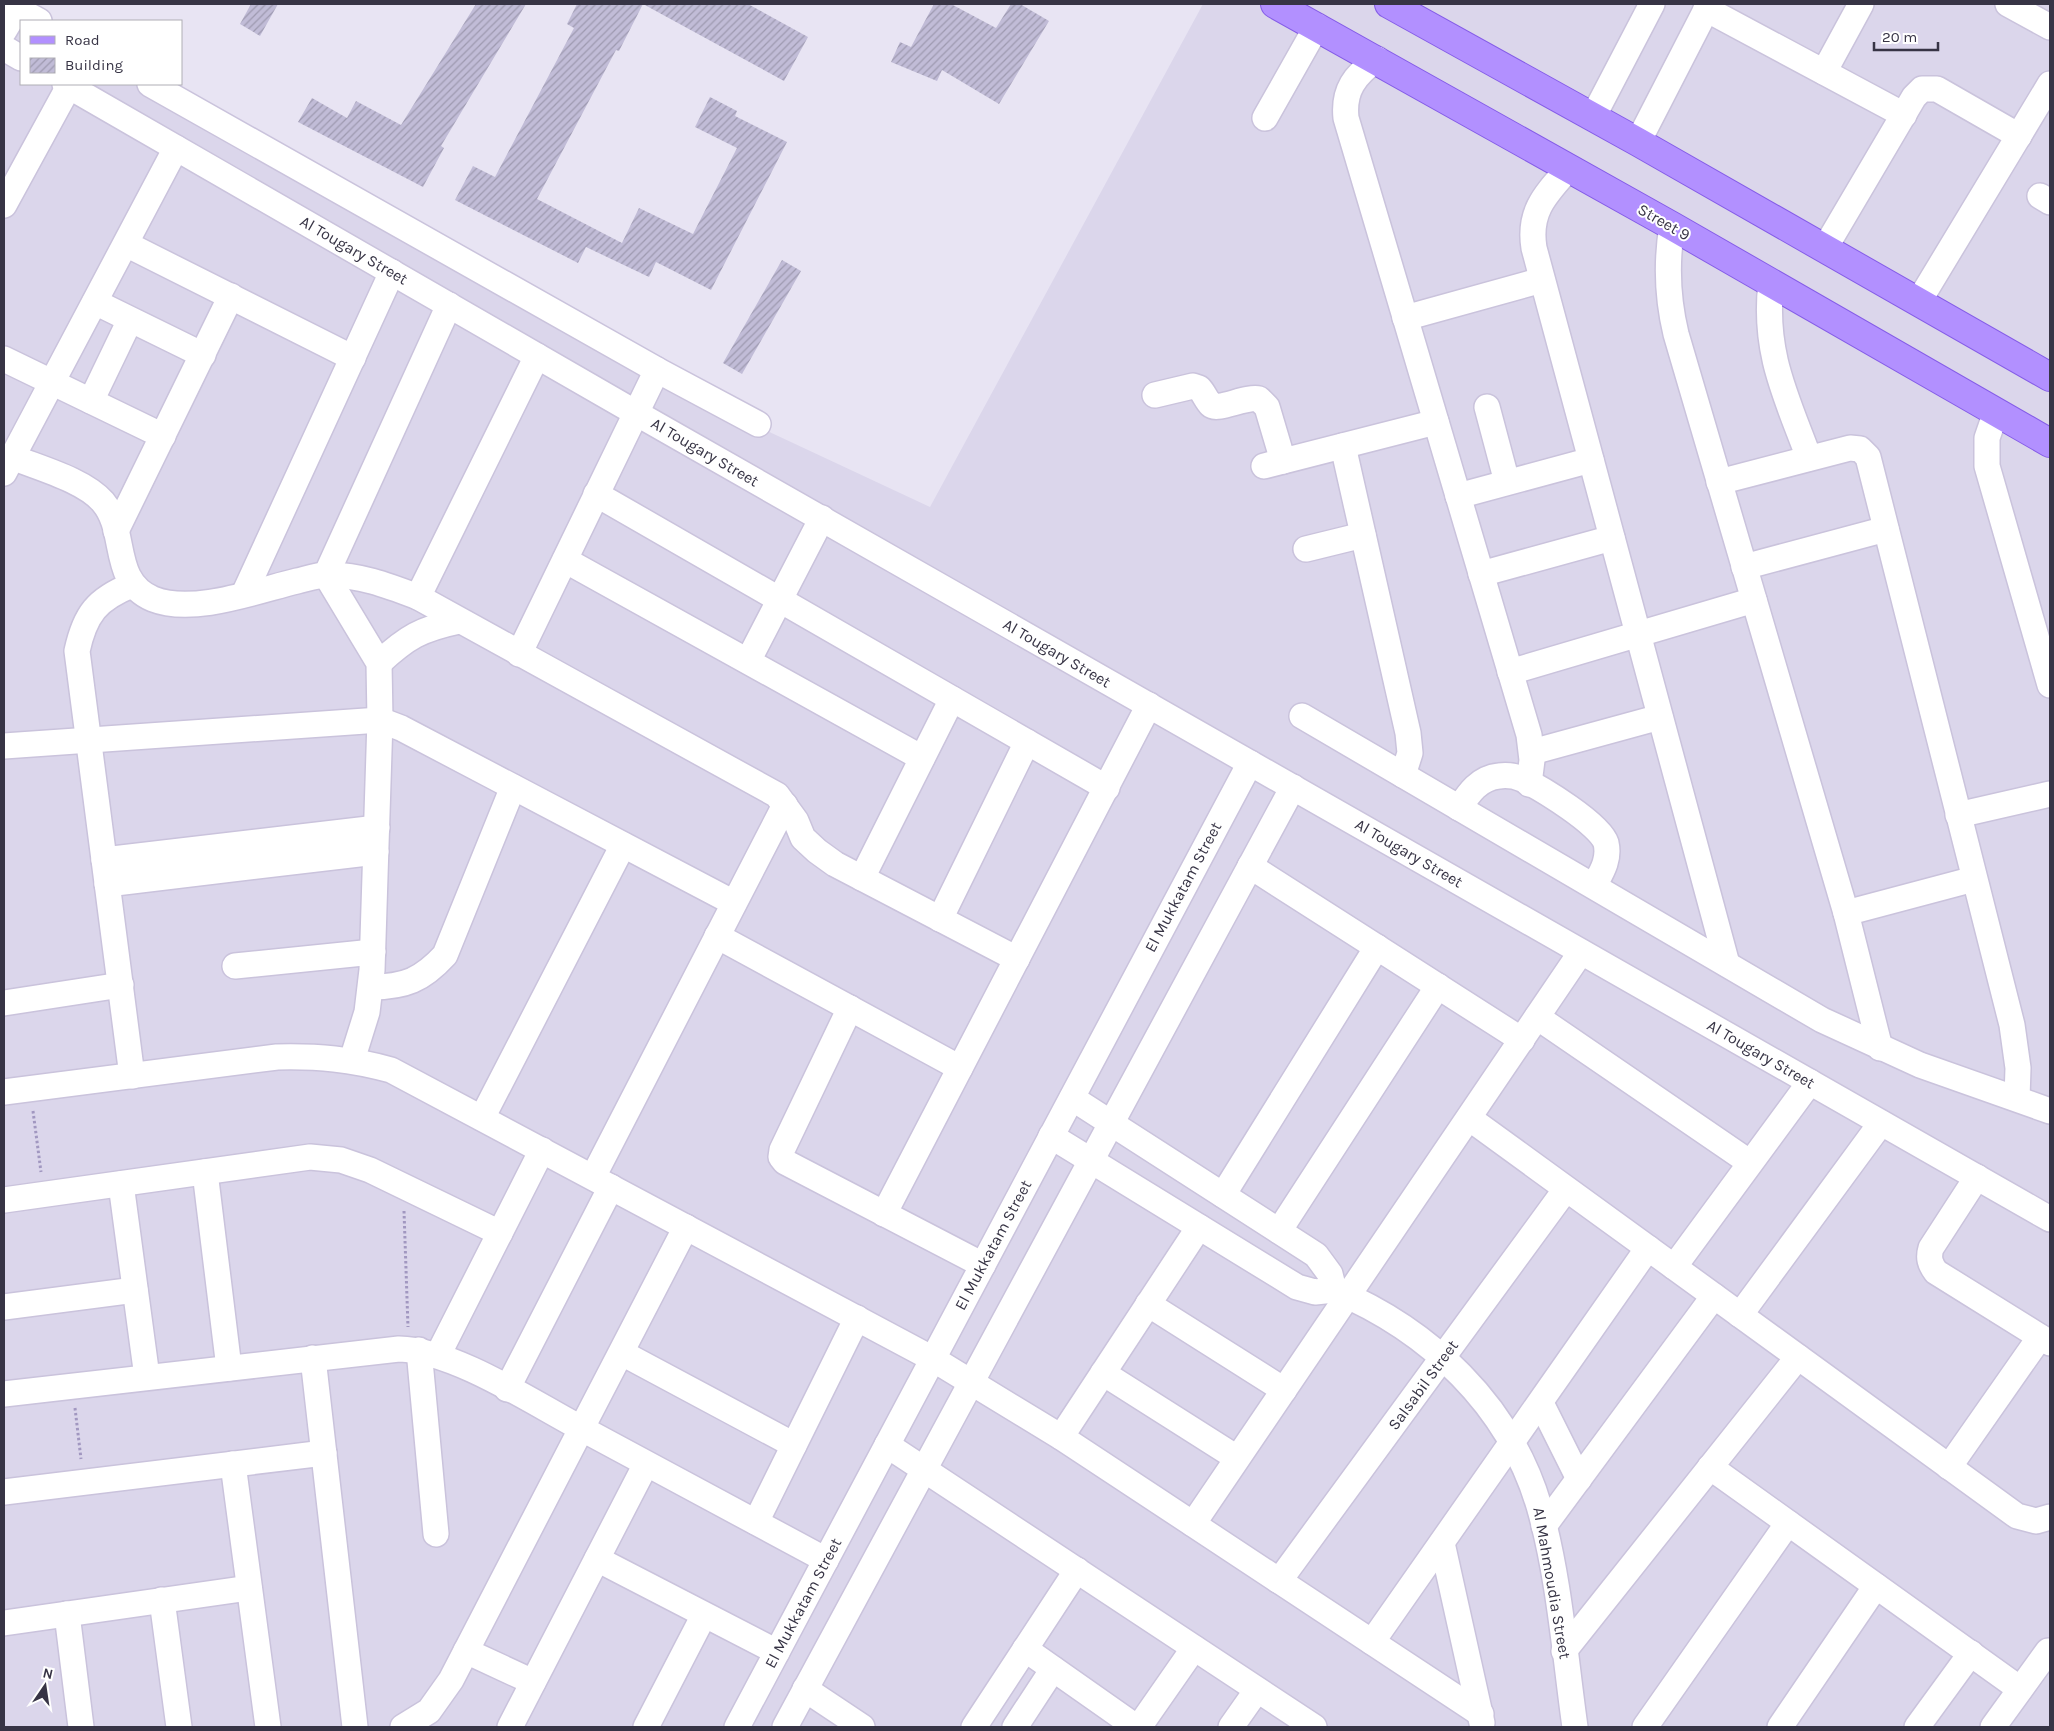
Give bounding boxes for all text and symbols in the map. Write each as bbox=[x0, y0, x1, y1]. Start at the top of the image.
legend bbox=[20, 20, 182, 85]
scale bar bbox=[1874, 20, 1938, 52]
text: 20 m bbox=[1882, 28, 1917, 46]
text: Road bbox=[65, 31, 100, 49]
text: Building bbox=[65, 56, 123, 74]
street label: Street 9 bbox=[1635, 200, 1693, 244]
street label: Al Tougary Street bbox=[297, 211, 411, 289]
street label: Al Tougary Street bbox=[648, 413, 762, 491]
street label: Al Tougary Street bbox=[1000, 614, 1114, 692]
street label: Al Tougary Street bbox=[1352, 814, 1466, 892]
street label: El Mukkatam Street bbox=[1141, 819, 1225, 955]
street label: Al Tougary Street bbox=[1704, 1015, 1818, 1093]
street label: El Mukkatam Street bbox=[951, 1177, 1035, 1313]
street label: Salsabil Street bbox=[1384, 1336, 1462, 1434]
street label: Al Mahmoudia Street bbox=[1529, 1506, 1575, 1660]
street label: El Mukkatam Street bbox=[761, 1535, 845, 1671]
north arrow bbox=[20, 1661, 70, 1711]
text: N bbox=[41, 1664, 55, 1683]

